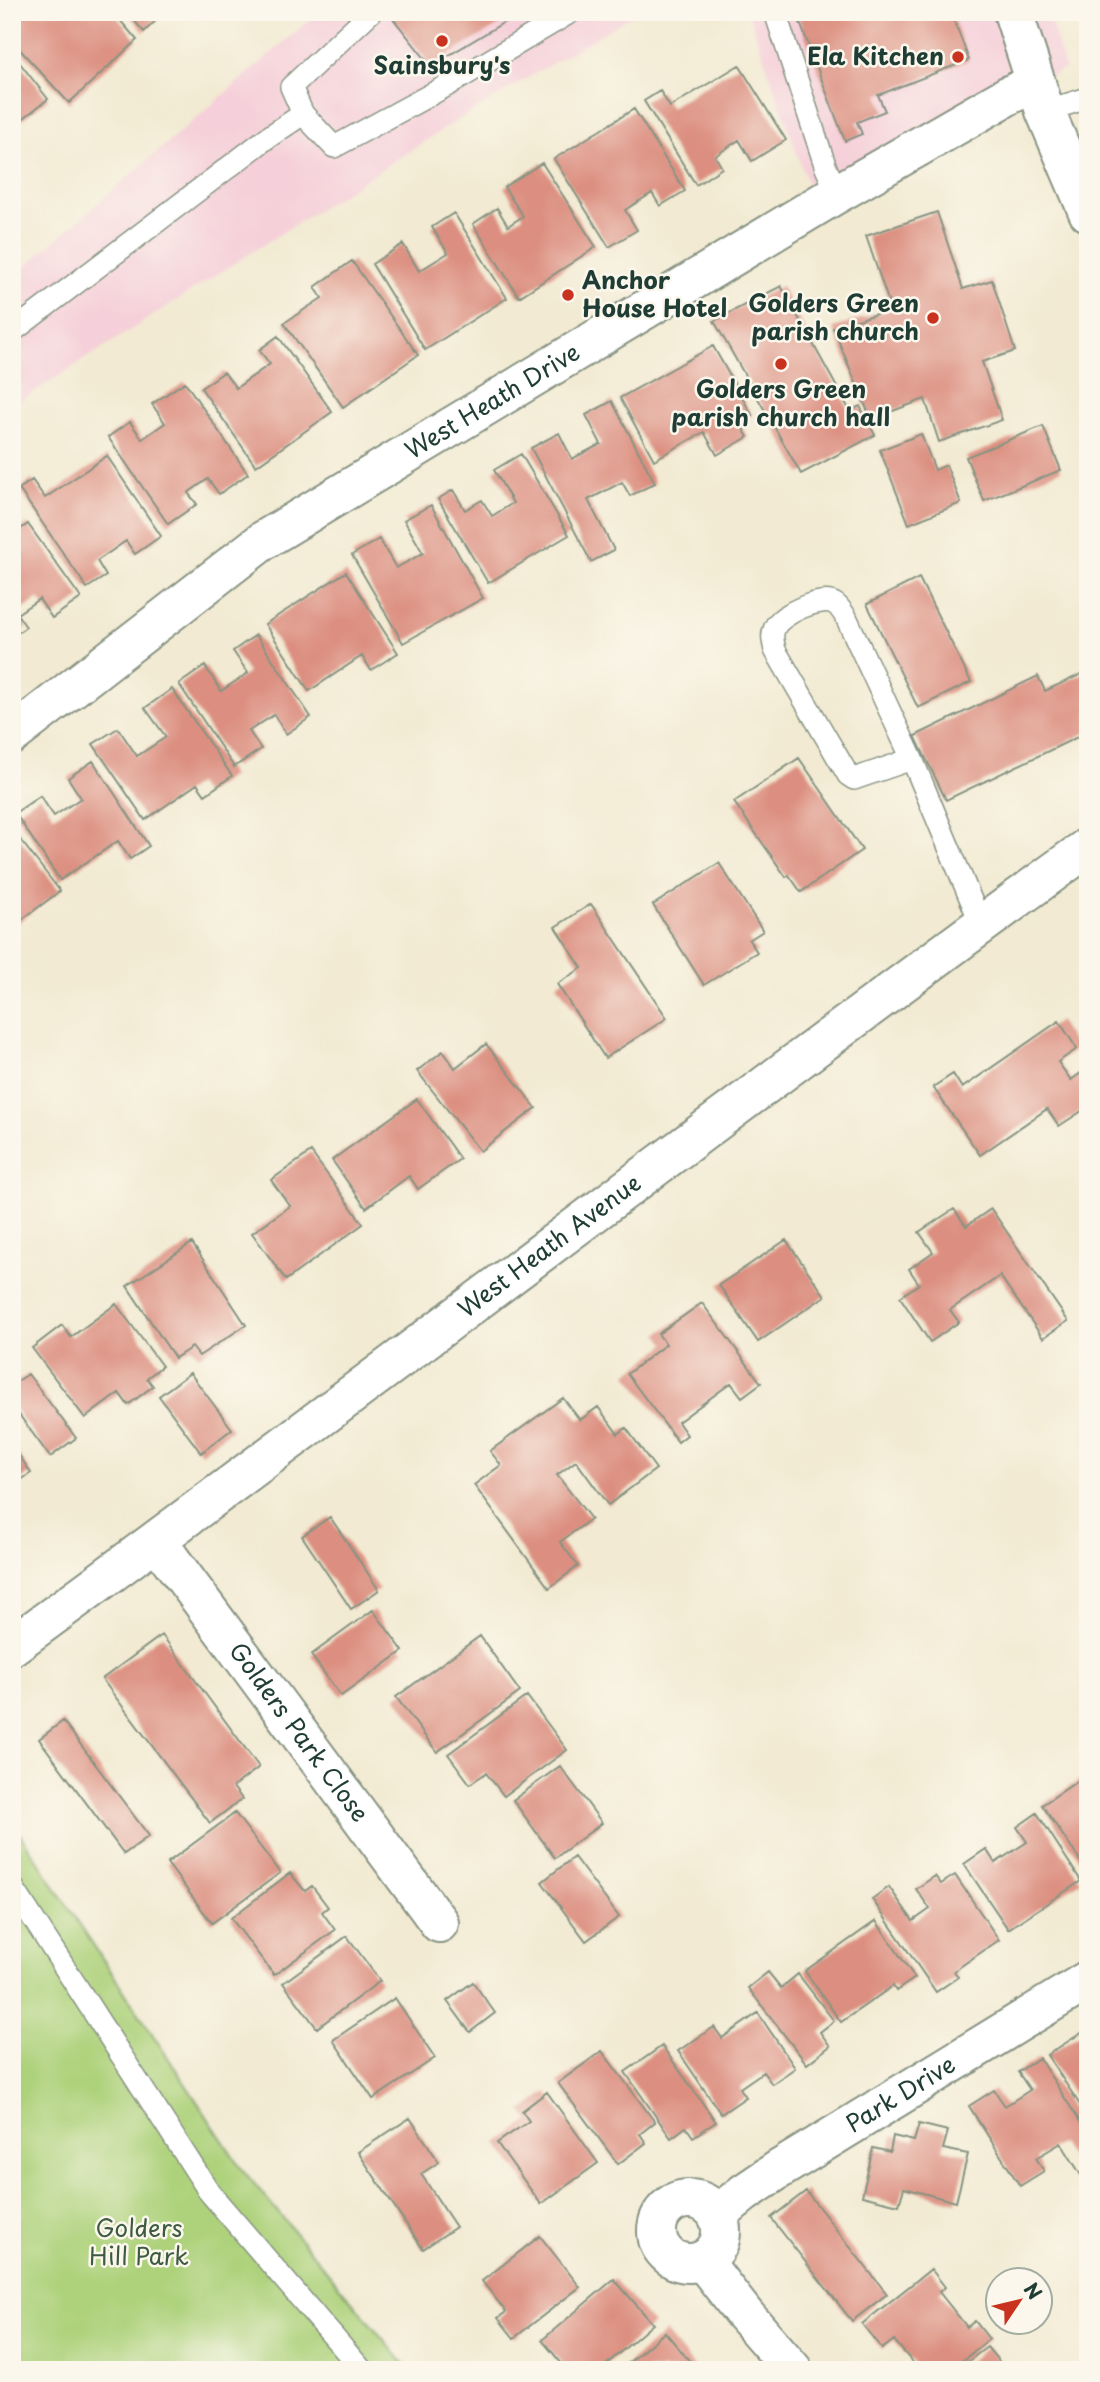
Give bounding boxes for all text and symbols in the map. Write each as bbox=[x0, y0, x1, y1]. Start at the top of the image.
marker: Sainsbury's bbox=[434, 33, 450, 49]
place label: Ela Kitchen bbox=[807, 37, 944, 73]
place label: Sainsbury's bbox=[374, 46, 510, 82]
marker: Ela Kitchen bbox=[950, 49, 966, 65]
place label: Anchor House Hotel bbox=[582, 261, 727, 325]
place label: Golders Green parish church bbox=[748, 284, 919, 348]
marker: Anchor House Hotel bbox=[560, 287, 576, 303]
marker: Golders Green parish church bbox=[925, 310, 941, 326]
street label: West Heath Drive bbox=[397, 333, 586, 467]
marker: Golders Green parish church hall bbox=[773, 356, 789, 372]
place label: Golders Green parish church hall bbox=[672, 370, 890, 434]
street label: West Heath Avenue bbox=[449, 1164, 648, 1325]
street label: Golders Park Close bbox=[221, 1634, 379, 1829]
street label: Park Drive bbox=[838, 2046, 962, 2140]
park label: Golders Hill Park bbox=[89, 2209, 189, 2273]
north arrow bbox=[984, 2266, 1054, 2336]
text: N bbox=[1018, 2276, 1050, 2305]

